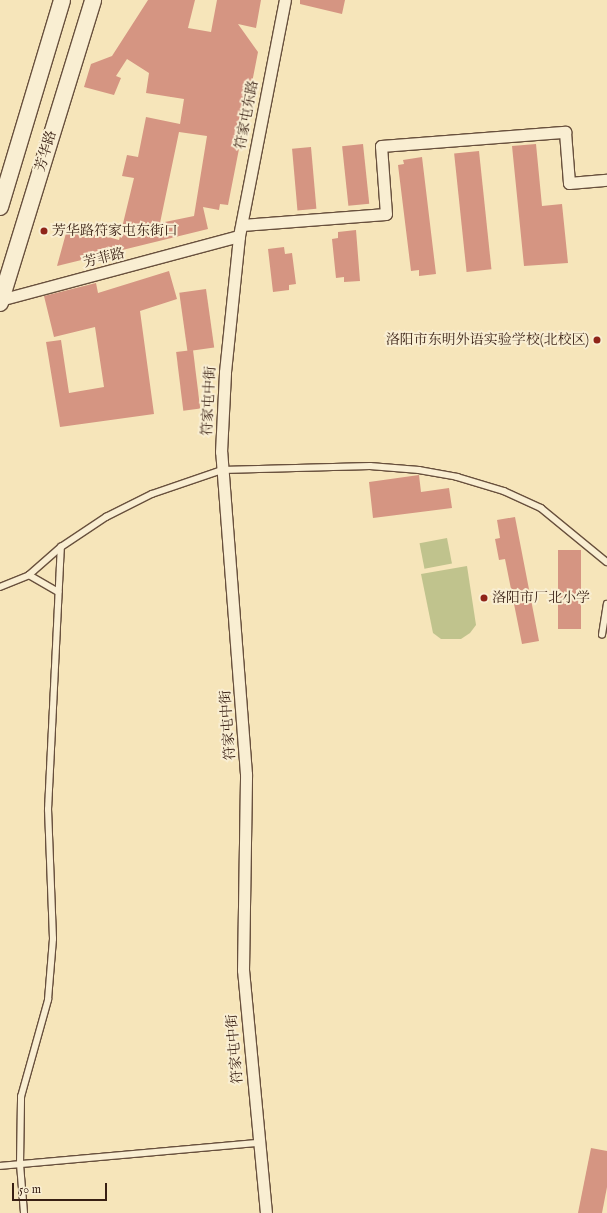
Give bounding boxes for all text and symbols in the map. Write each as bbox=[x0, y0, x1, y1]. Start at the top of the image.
street label: 符家屯东路 bbox=[232, 79, 262, 151]
street label: 芳华路 bbox=[32, 128, 60, 174]
place label: 芳华路符家屯东街口 bbox=[52, 223, 178, 239]
marker: 芳华路符家屯东街口 bbox=[39, 226, 49, 236]
street label: 芳菲路 bbox=[82, 245, 126, 271]
place label: 洛阳市东明外语实验学校(北校区) bbox=[386, 332, 589, 348]
marker: 洛阳市东明外语实验学校(北校区) bbox=[592, 335, 602, 345]
street label: 符家屯中街 bbox=[199, 366, 219, 436]
place label: 洛阳市厂北小学 bbox=[492, 590, 590, 606]
marker: 洛阳市厂北小学 bbox=[479, 593, 489, 603]
street label: 符家屯中街 bbox=[217, 689, 239, 761]
street label: 符家屯中街 bbox=[224, 1013, 246, 1085]
scale bar bbox=[14, 1175, 109, 1201]
text: 50 m bbox=[19, 1182, 41, 1197]

